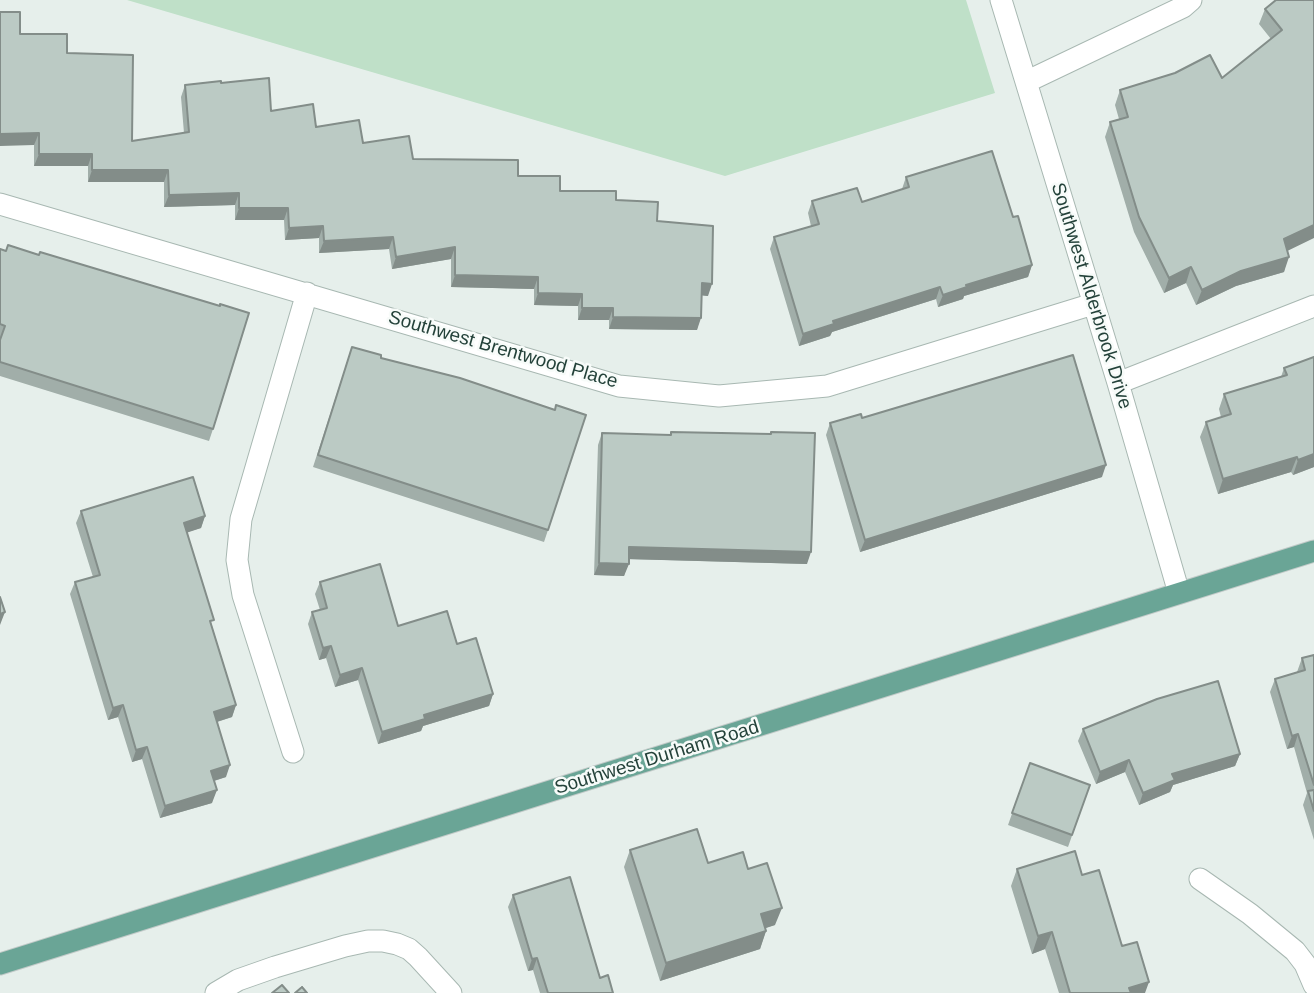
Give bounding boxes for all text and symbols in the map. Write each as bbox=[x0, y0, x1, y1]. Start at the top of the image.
street label: Southwest Alderbrook Drive bbox=[1046, 180, 1136, 412]
street label: Southwest Brentwood Place bbox=[386, 306, 620, 394]
street label: Southwest Durham Road bbox=[552, 716, 762, 800]

